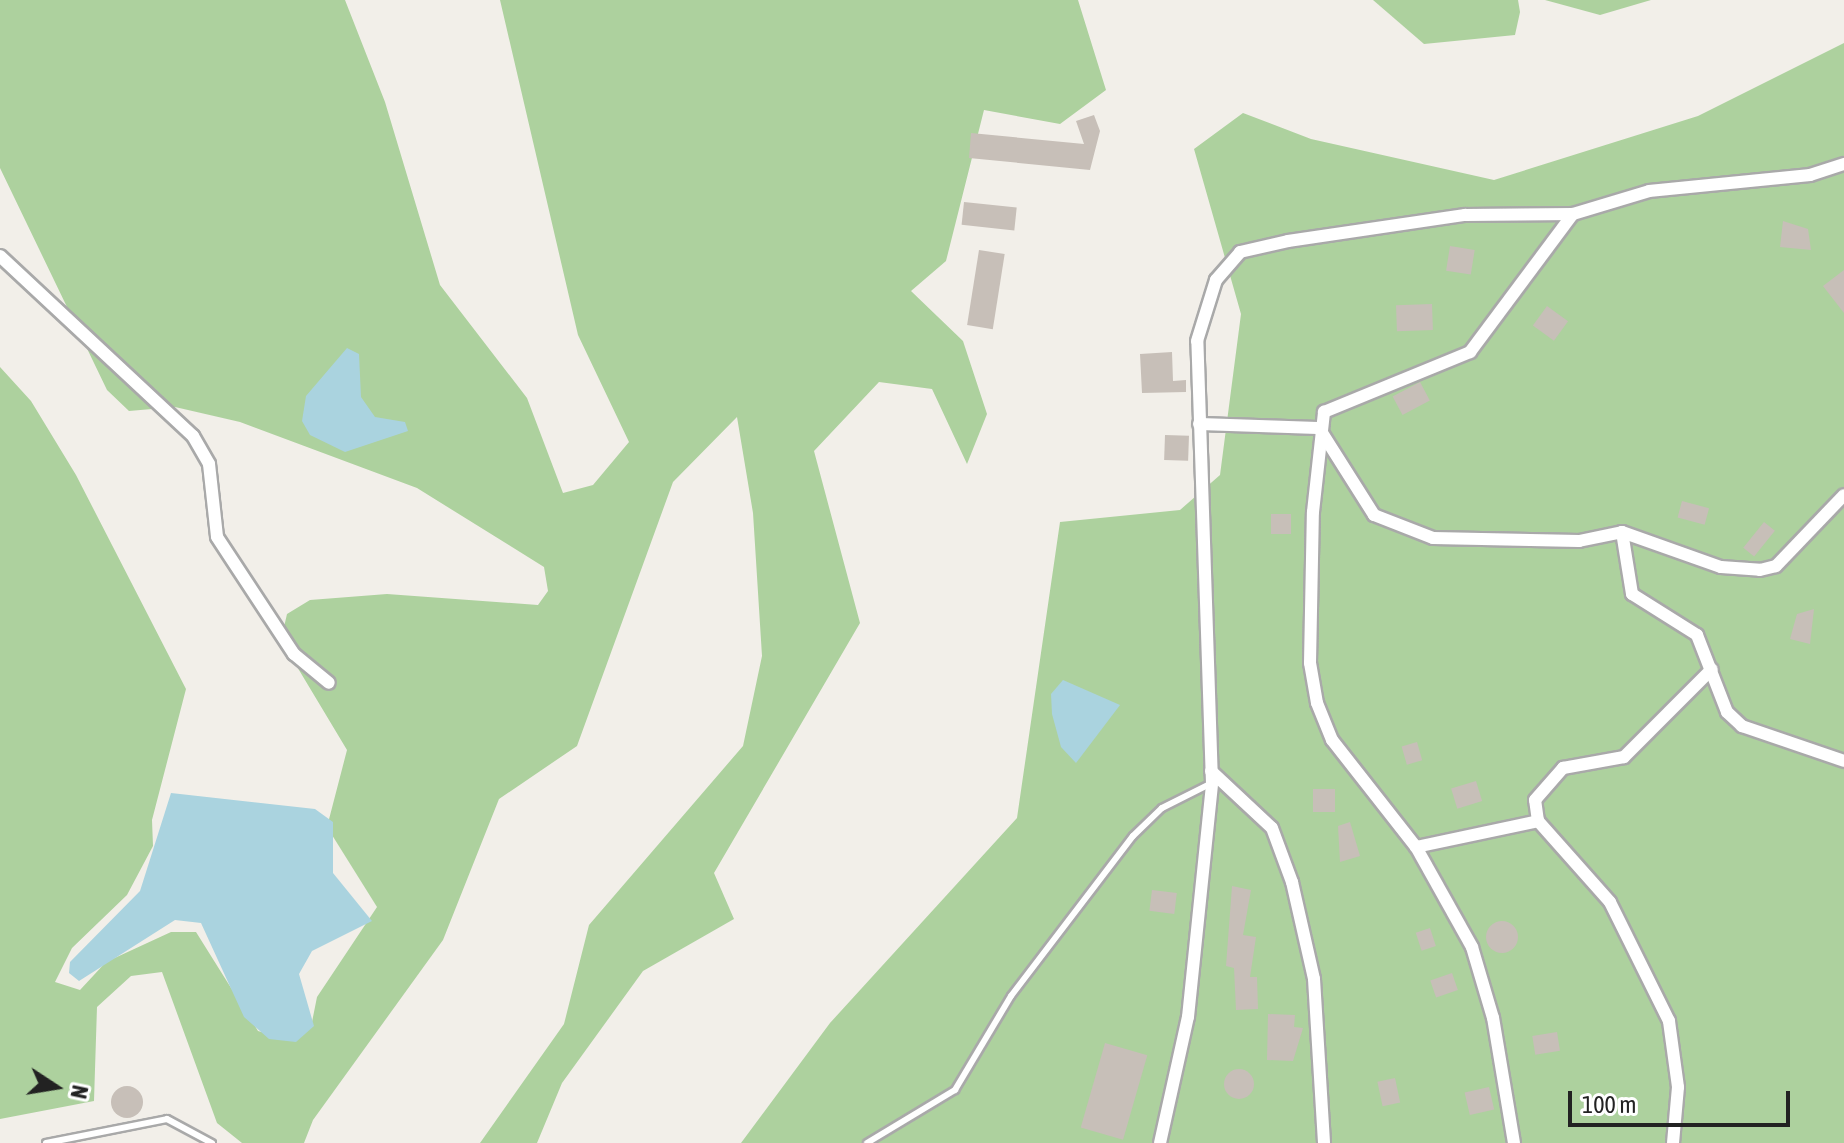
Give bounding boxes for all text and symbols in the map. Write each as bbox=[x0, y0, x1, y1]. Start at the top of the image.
north arrow bbox=[16, 1047, 96, 1127]
scale bar bbox=[1572, 1075, 1794, 1125]
text: N bbox=[65, 1083, 94, 1101]
text: 100 m bbox=[1582, 1091, 1636, 1118]

